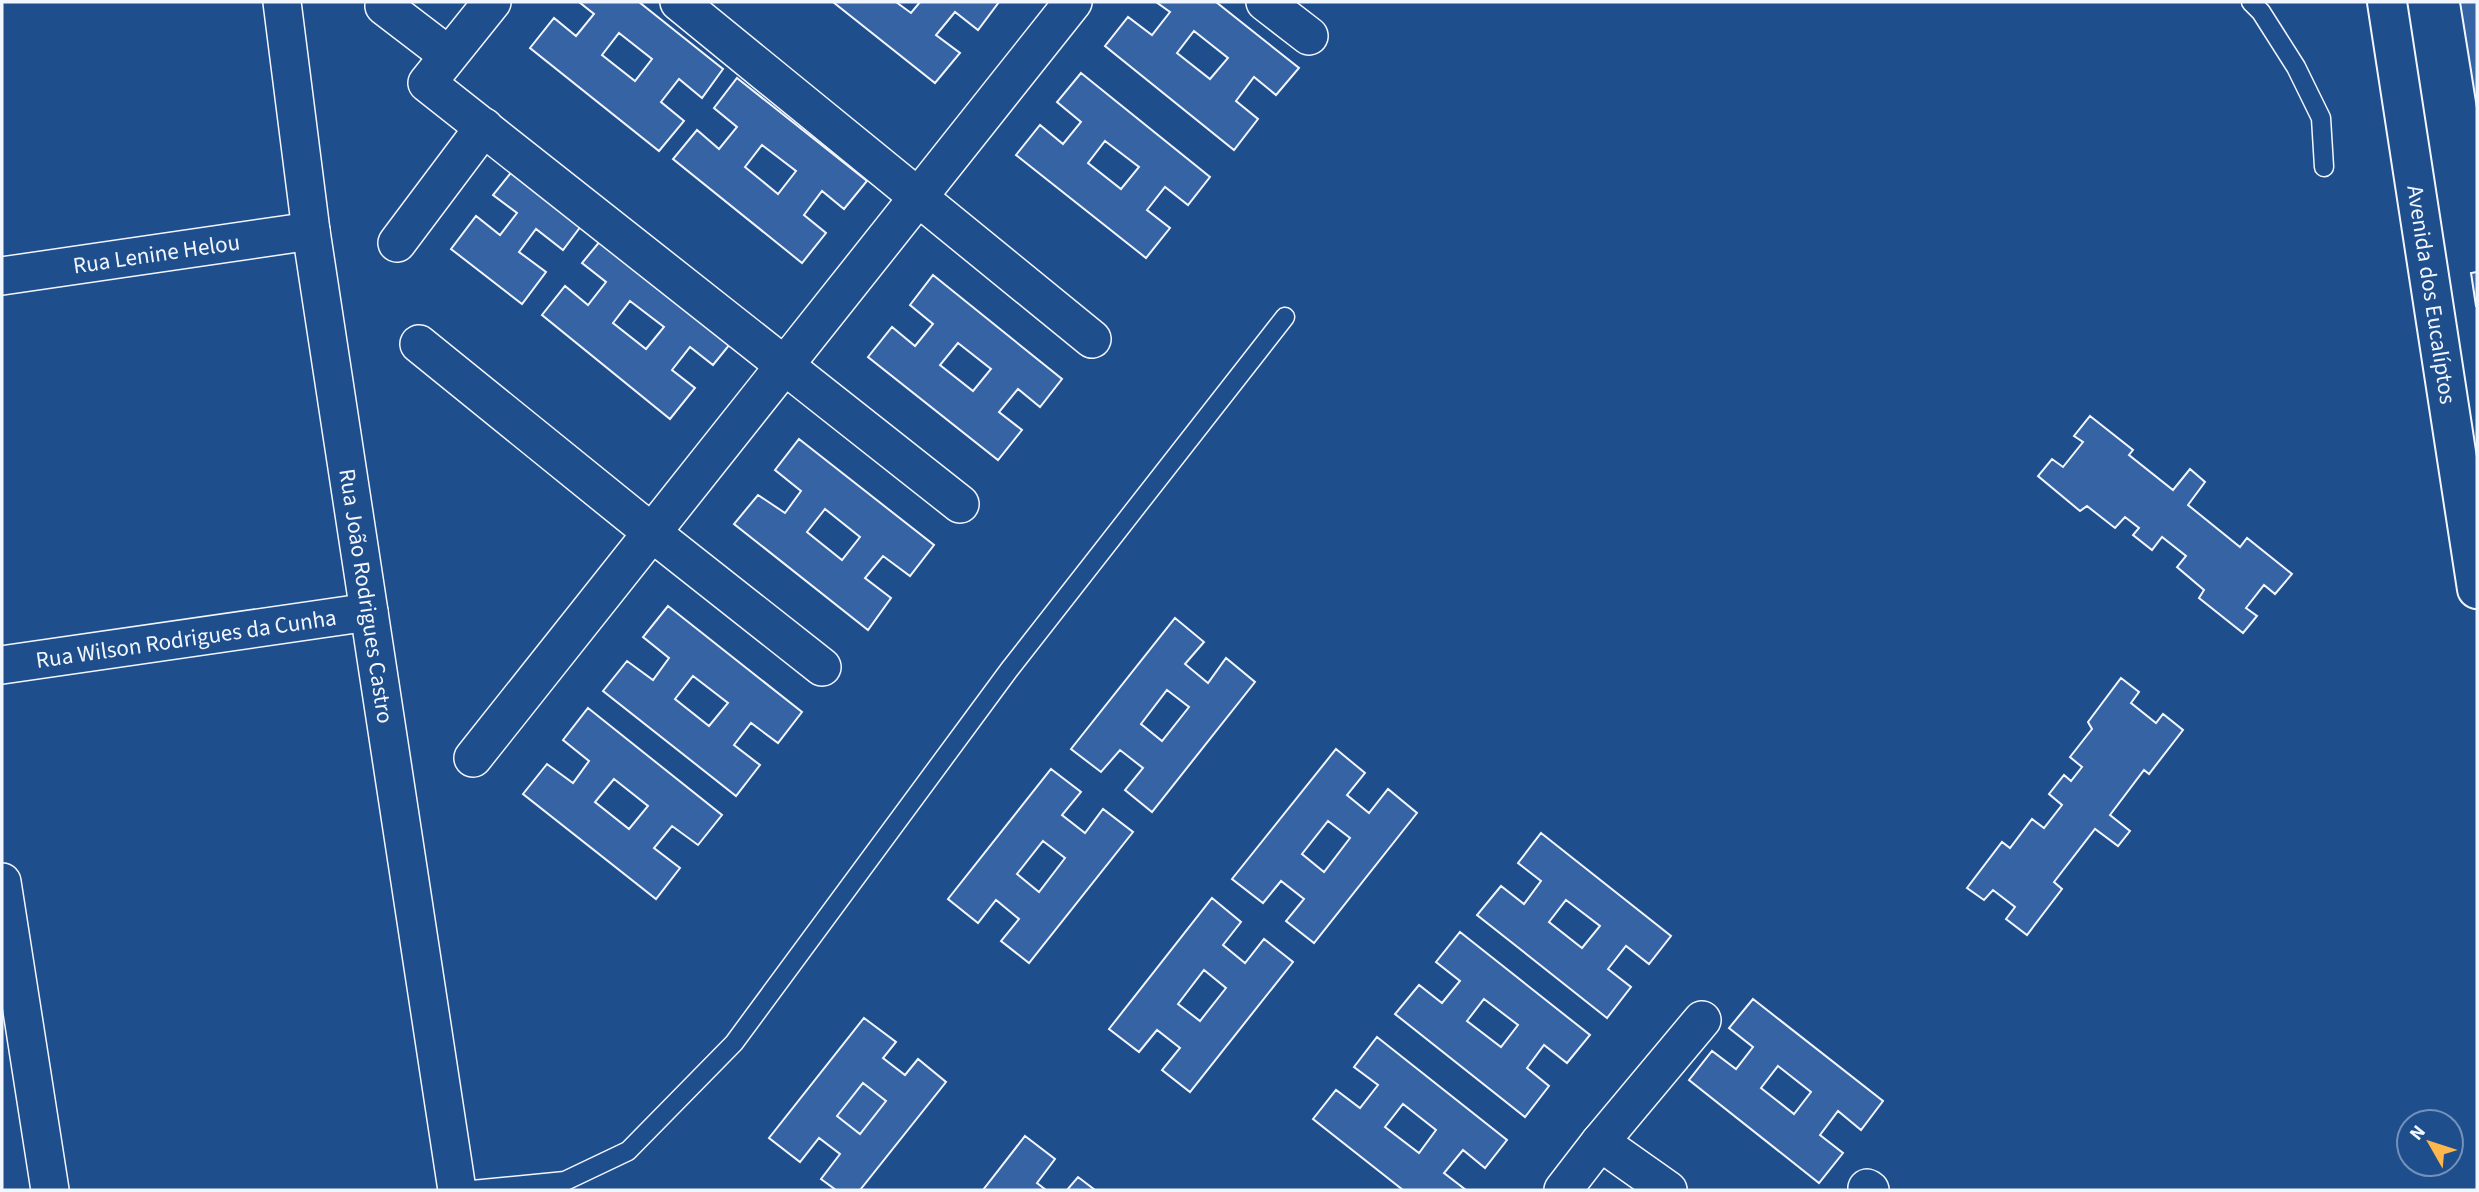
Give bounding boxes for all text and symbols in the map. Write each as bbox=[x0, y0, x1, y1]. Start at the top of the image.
street label: Avenida dos Eucalíptos bbox=[2398, 183, 2464, 406]
street label: Rua Lenine Helou bbox=[71, 226, 242, 282]
street label: Rua João Rodrigues Castro bbox=[330, 466, 402, 726]
street label: Rua Wilson Rodrigues da Cunha bbox=[34, 601, 339, 677]
north arrow bbox=[2395, 1108, 2465, 1178]
text: N bbox=[2403, 1120, 2432, 1147]

